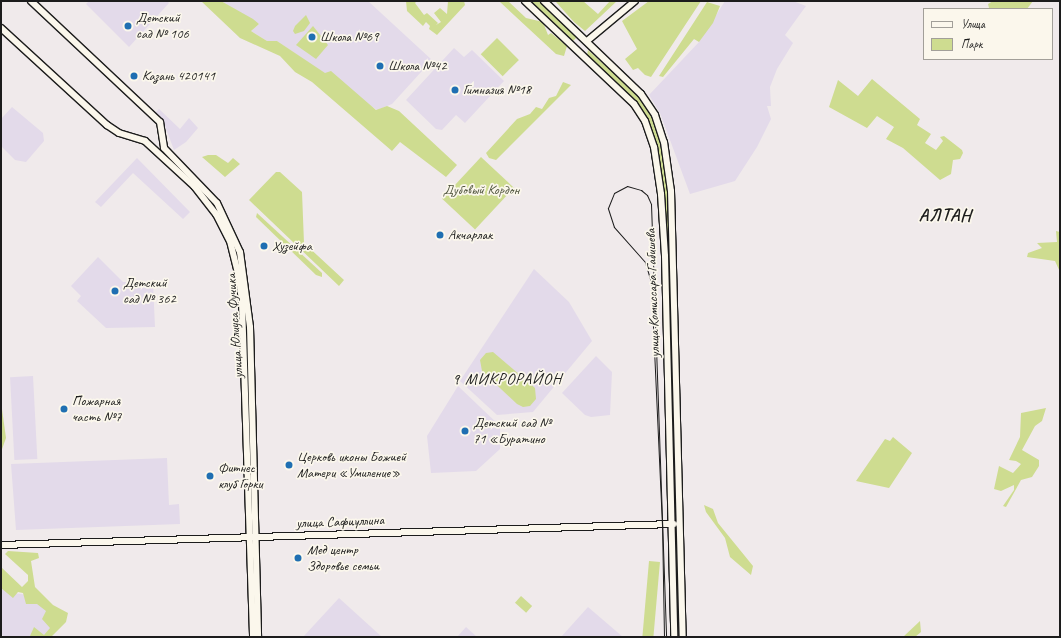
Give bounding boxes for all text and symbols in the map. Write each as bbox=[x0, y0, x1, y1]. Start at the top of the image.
legend bbox=[923, 8, 1053, 60]
place label: Детский сад № 106 bbox=[136, 10, 189, 42]
text: Улица bbox=[961, 16, 985, 32]
marker: Детский сад № 106 bbox=[123, 21, 133, 31]
place label: Школа №69 bbox=[320, 29, 378, 45]
marker: Школа №69 bbox=[307, 32, 317, 42]
text: Парк bbox=[961, 36, 982, 52]
place label: Школа №42 bbox=[388, 58, 446, 74]
marker: Школа №42 bbox=[375, 61, 385, 71]
place label: Казань 420141 bbox=[142, 68, 215, 84]
marker: Казань 420141 bbox=[129, 71, 139, 81]
place label: Гимназия №18 bbox=[463, 82, 531, 98]
marker: Гимназия №18 bbox=[450, 85, 460, 95]
park label: Дубовый Кордон bbox=[443, 182, 519, 198]
district label: АЛТАН bbox=[917, 204, 973, 226]
place label: Акчарлак bbox=[448, 227, 492, 243]
street label: улица Комиссара Габишева bbox=[642, 229, 664, 357]
marker: Акчарлак bbox=[435, 230, 445, 240]
place label: Хузейфа bbox=[272, 238, 312, 254]
marker: Хузейфа bbox=[259, 241, 269, 251]
street label: улица Юлиуса Фучика bbox=[223, 273, 247, 379]
place label: Детский сад № 362 bbox=[123, 275, 176, 308]
marker: Детский сад № 362 bbox=[110, 286, 120, 296]
district label: 9 МИКРОРАЙОН bbox=[452, 369, 562, 389]
place label: Пожарная часть №7 bbox=[72, 393, 121, 426]
marker: Пожарная часть №7 bbox=[59, 404, 69, 414]
place label: Детский сад № 71 «Буратино bbox=[473, 415, 551, 448]
marker: Детский сад № 71 «Буратино bbox=[460, 426, 470, 436]
place label: Церковь иконы Божией Матери «Умиление» bbox=[297, 449, 406, 482]
place label: Фитнес клуб Горки bbox=[218, 460, 264, 492]
marker: Церковь иконы Божией Матери «Умиление» bbox=[284, 460, 294, 470]
marker: Фитнес клуб Горки bbox=[205, 471, 215, 481]
street label: улица Сафиуллина bbox=[296, 512, 384, 532]
place label: Мед центр Здоровье семьи bbox=[307, 542, 380, 574]
marker: Мед центр Здоровье семьи bbox=[292, 552, 304, 564]

